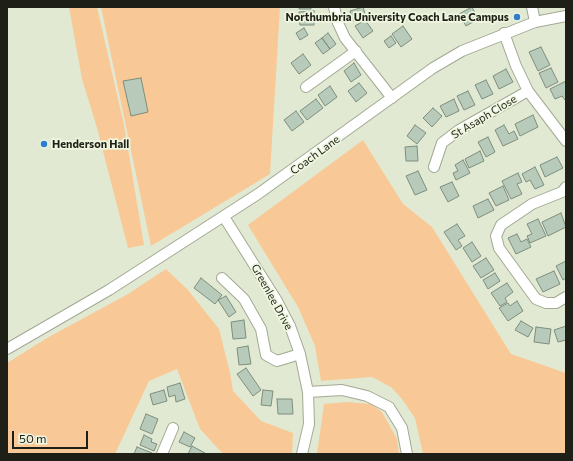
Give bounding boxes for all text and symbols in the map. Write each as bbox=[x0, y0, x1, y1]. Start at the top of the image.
place label: Northumbria University Coach Lane Campus bbox=[285, 10, 509, 24]
marker: Northumbria University Coach Lane Campus bbox=[512, 12, 522, 22]
street label: St Asaph Close bbox=[449, 92, 519, 142]
street label: Coach Lane bbox=[288, 133, 342, 177]
place label: Henderson Hall bbox=[52, 137, 129, 151]
marker: Henderson Hall bbox=[39, 139, 49, 149]
street label: Greenlee Drive bbox=[248, 262, 296, 332]
scale bar bbox=[14, 423, 90, 449]
text: 50 m bbox=[19, 431, 47, 445]

